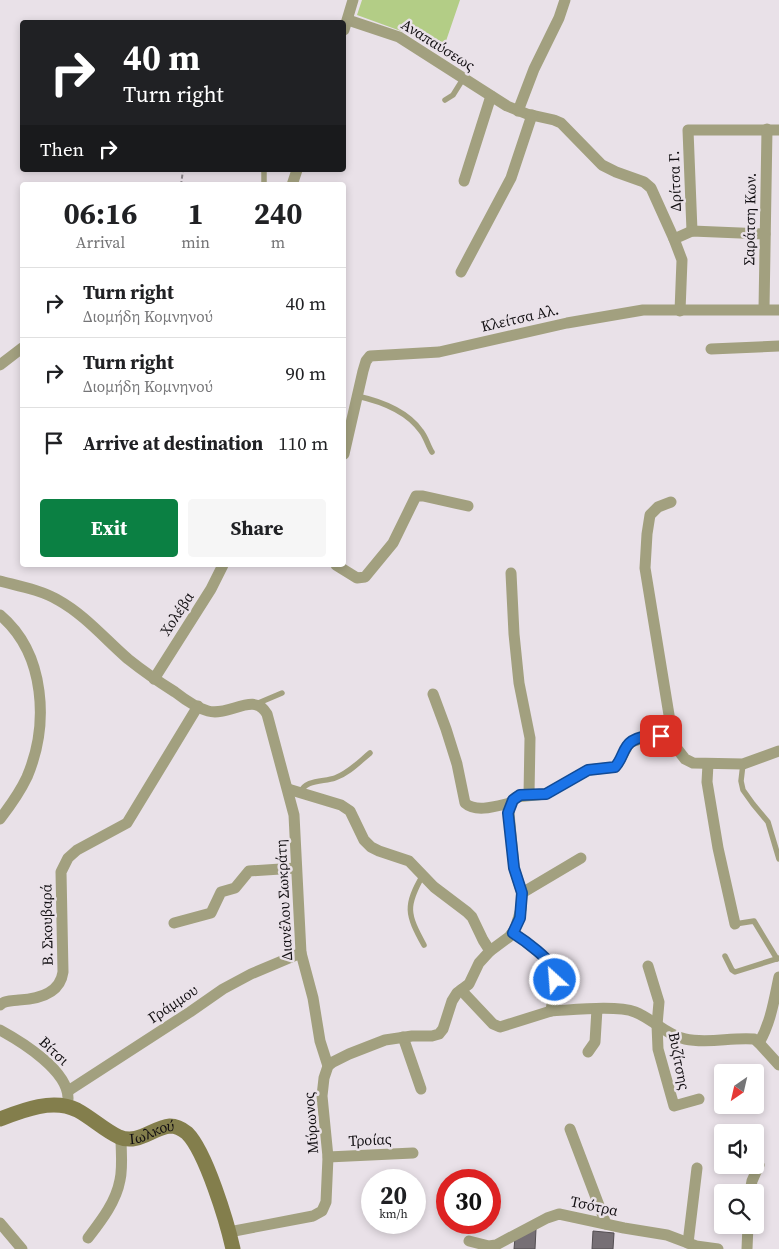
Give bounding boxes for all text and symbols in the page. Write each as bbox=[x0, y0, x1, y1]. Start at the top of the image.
street label: Αναπαύσεως bbox=[397, 14, 479, 76]
text: 40 m bbox=[123, 34, 200, 82]
icon: right bbox=[40, 40, 105, 105]
text: Turn right bbox=[123, 79, 224, 109]
icon: right bbox=[94, 135, 122, 163]
text: Then bbox=[40, 136, 84, 162]
street label: Δρίτσα Γ. bbox=[663, 150, 686, 212]
street label: Σαράτση Κων. bbox=[738, 172, 761, 266]
text: 06:16 bbox=[64, 193, 138, 234]
text: 1 bbox=[187, 193, 204, 234]
text: 240 bbox=[254, 193, 302, 234]
text: Arrival bbox=[76, 231, 125, 253]
text: min bbox=[181, 231, 210, 253]
text: m bbox=[271, 231, 285, 253]
text: Turn right bbox=[83, 279, 174, 305]
icon: right bbox=[40, 289, 68, 317]
text: 40 m bbox=[285, 290, 326, 316]
street label: Κλείτσα Αλ. bbox=[479, 298, 561, 337]
text: Διομήδη Κομνηνού bbox=[83, 305, 213, 327]
text: Turn right bbox=[83, 349, 174, 375]
icon: right bbox=[40, 359, 68, 387]
text: 90 m bbox=[285, 360, 326, 386]
text: Διομήδη Κομνηνού bbox=[83, 375, 213, 397]
icon: arrive bbox=[40, 429, 68, 457]
text: Arrive at destination bbox=[83, 430, 263, 456]
text: 110 m bbox=[278, 430, 328, 456]
button: Exit bbox=[40, 499, 178, 557]
button: Share bbox=[188, 499, 326, 557]
street label: Χολέβα bbox=[155, 587, 199, 640]
pin bbox=[640, 715, 682, 757]
icon: arrive bbox=[647, 722, 675, 750]
street label: Διανέλου Σωκράτη bbox=[270, 839, 297, 961]
street label: Β. Σκουβαρά bbox=[35, 883, 58, 966]
position arrow bbox=[528, 953, 580, 1005]
street label: Γράμμου bbox=[144, 979, 202, 1028]
street label: Βυζίτσης bbox=[664, 1030, 695, 1092]
street label: Βίτσι bbox=[35, 1031, 74, 1070]
north arrow bbox=[714, 1064, 764, 1114]
map controls bbox=[714, 1064, 764, 1234]
street label: Μύρωνος bbox=[298, 1091, 323, 1155]
street label: Ιωλκού bbox=[128, 1115, 175, 1149]
button: sound bbox=[714, 1124, 764, 1174]
street label: Τροίας bbox=[348, 1128, 392, 1151]
speed limit sign: 30 bbox=[436, 1169, 501, 1234]
text: 20 bbox=[380, 1178, 407, 1212]
button: search bbox=[714, 1184, 764, 1234]
street label: Τσότρα bbox=[568, 1190, 621, 1221]
text: km/h bbox=[379, 1206, 408, 1222]

